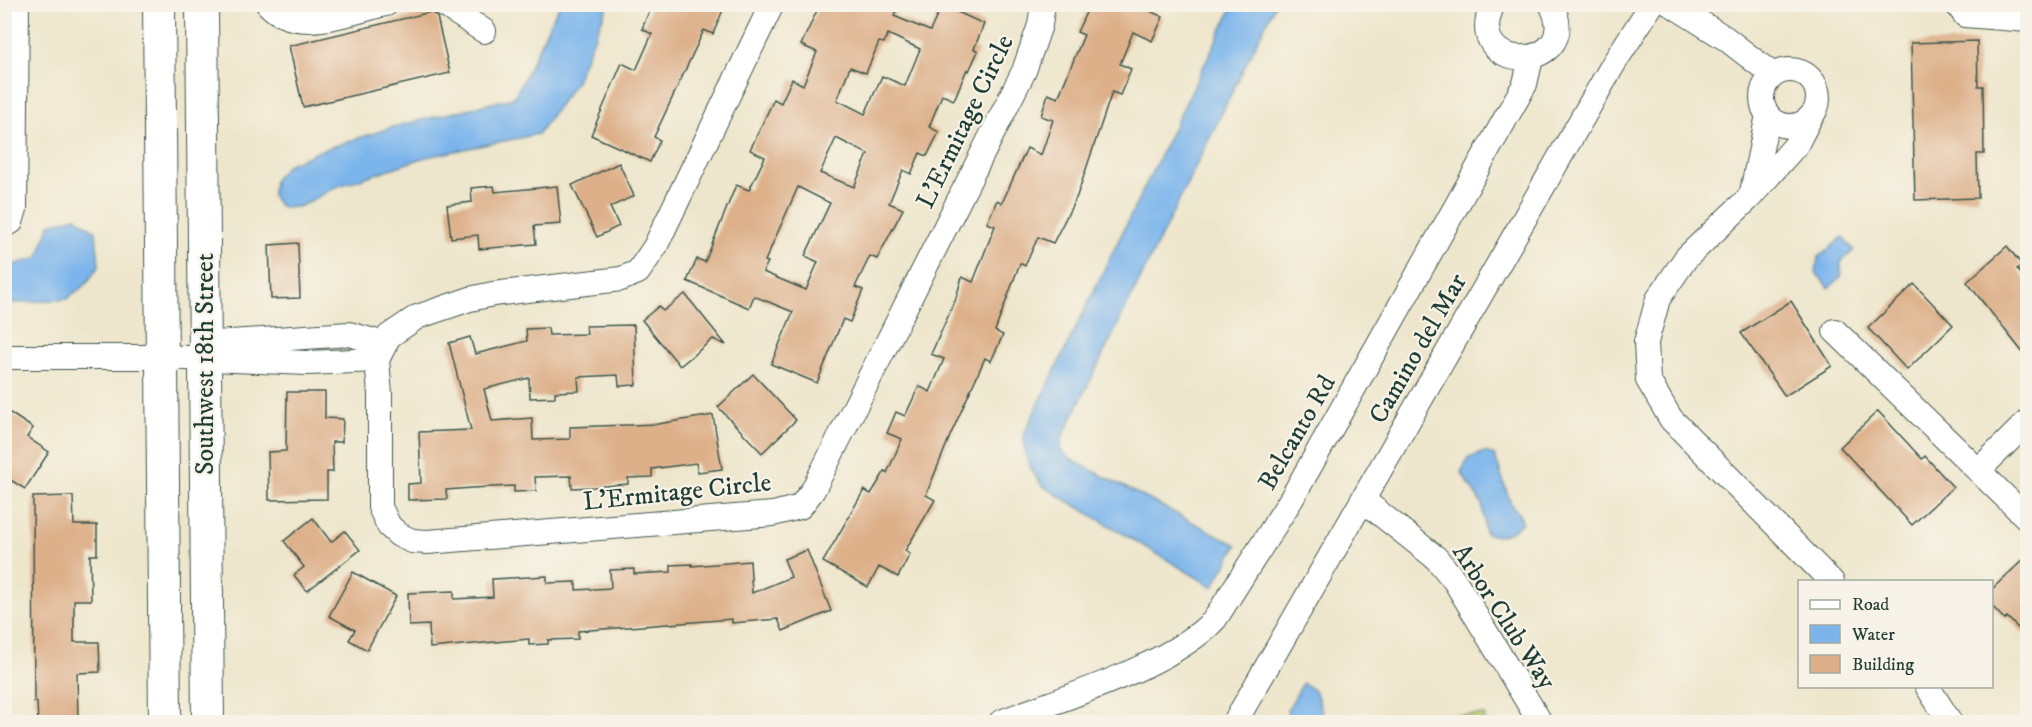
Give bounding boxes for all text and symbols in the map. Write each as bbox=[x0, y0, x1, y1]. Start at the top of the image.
street label: L'Ermitage Circle bbox=[909, 29, 1022, 214]
street label: Southwest 18th Street bbox=[189, 253, 222, 475]
street label: Camino del Mar bbox=[1362, 268, 1475, 430]
street label: Belcanto Rd bbox=[1251, 369, 1343, 496]
street label: L'Ermitage Circle bbox=[581, 466, 773, 519]
street label: Arbor Club Way bbox=[1444, 538, 1563, 696]
legend bbox=[1798, 580, 1993, 688]
text: Road bbox=[1852, 594, 1889, 616]
text: Water bbox=[1851, 624, 1895, 646]
text: Building bbox=[1852, 654, 1914, 676]

